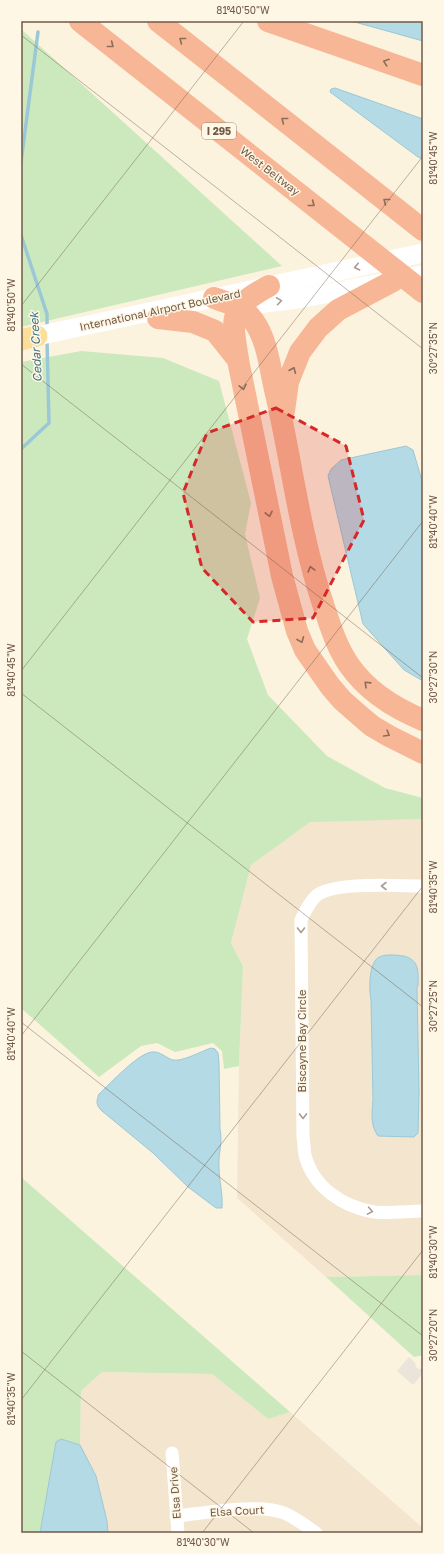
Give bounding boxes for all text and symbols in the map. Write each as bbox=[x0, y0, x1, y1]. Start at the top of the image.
text: 81°40'50"W bbox=[216, 4, 270, 16]
one-way arrow bbox=[180, 38, 187, 45]
one-way arrow bbox=[106, 40, 113, 47]
one-way arrow bbox=[383, 59, 390, 67]
one-way arrow bbox=[282, 118, 289, 125]
road number: I 295 bbox=[202, 123, 236, 139]
text: 81°40'45"W bbox=[427, 131, 439, 185]
street label: West Beltway bbox=[238, 143, 303, 198]
one-way arrow bbox=[307, 199, 314, 206]
one-way arrow bbox=[384, 199, 391, 206]
one-way arrow bbox=[354, 263, 361, 271]
text: 81°40'50"W bbox=[5, 278, 17, 332]
street label: International Airport Boulevard bbox=[78, 286, 241, 333]
one-way arrow bbox=[276, 297, 282, 306]
water label: Cedar Creek bbox=[26, 310, 45, 383]
text: 30°27'35"N bbox=[427, 322, 439, 374]
one-way arrow bbox=[288, 367, 296, 374]
one-way arrow bbox=[239, 383, 247, 390]
text: 81°40'40"W bbox=[427, 495, 439, 549]
one-way arrow bbox=[265, 511, 273, 517]
one-way arrow bbox=[308, 566, 316, 572]
one-way arrow bbox=[296, 637, 304, 644]
text: 81°40'45"W bbox=[5, 643, 17, 697]
text: 30°27'30"N bbox=[427, 651, 439, 703]
one-way arrow bbox=[364, 682, 372, 689]
one-way arrow bbox=[383, 730, 390, 737]
text: 81°40'35"W bbox=[427, 860, 439, 914]
one-way arrow bbox=[381, 882, 387, 890]
one-way arrow bbox=[297, 927, 305, 933]
text: 30°27'25"N bbox=[427, 980, 439, 1032]
street label: Biscayne Bay Circle bbox=[295, 990, 308, 1092]
text: 81°40'40"W bbox=[5, 1007, 17, 1061]
one-way arrow bbox=[299, 1113, 307, 1119]
one-way arrow bbox=[367, 1206, 373, 1214]
text: 81°40'30"W bbox=[427, 1225, 439, 1279]
text: 30°27'20"N bbox=[427, 1309, 439, 1361]
text: 81°40'35"W bbox=[5, 1372, 17, 1426]
street label: Elsa Drive bbox=[166, 1466, 183, 1520]
street label: Elsa Court bbox=[209, 1503, 265, 1518]
text: 81°40'30"W bbox=[176, 1536, 230, 1548]

